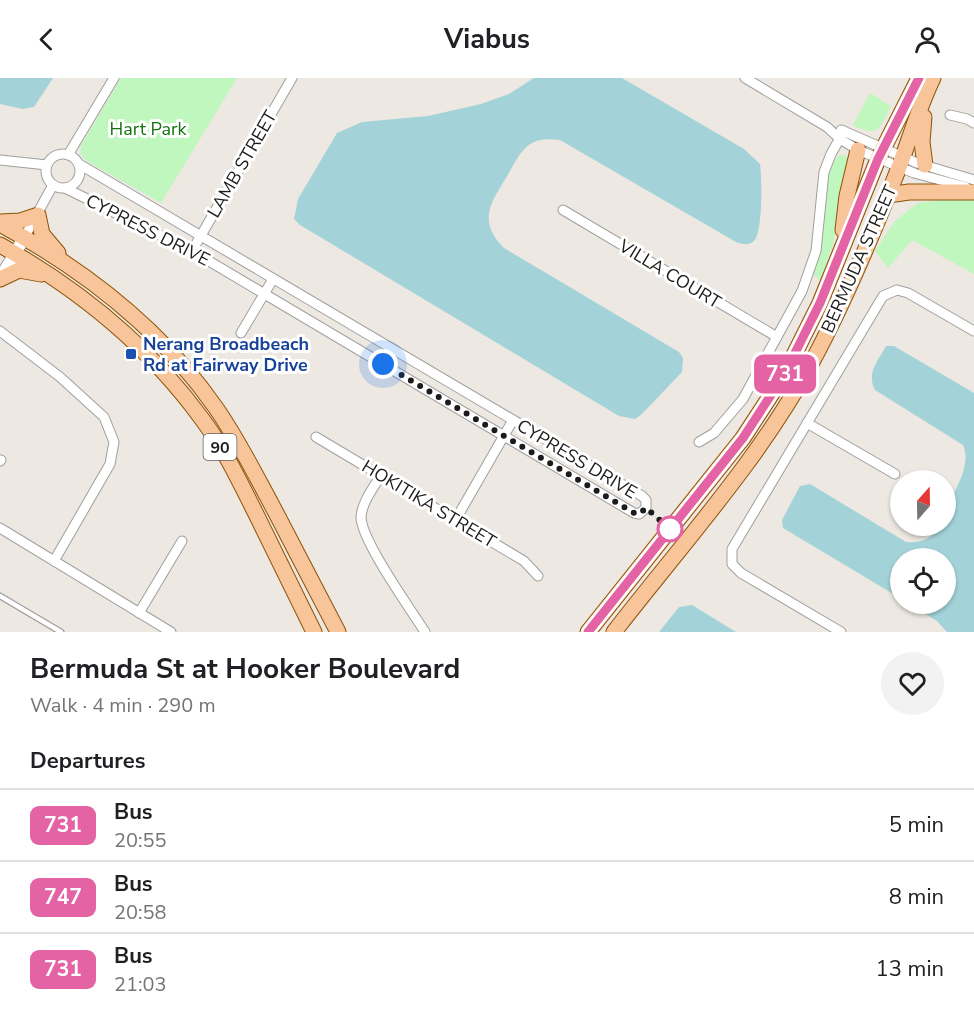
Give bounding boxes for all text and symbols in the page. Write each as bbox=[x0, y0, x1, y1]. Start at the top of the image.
text: Viabus bbox=[444, 21, 530, 58]
icon: back bbox=[30, 23, 63, 56]
icon: person bbox=[911, 23, 944, 56]
street label: LAMB STREET bbox=[202, 106, 282, 222]
park label: Hart Park bbox=[109, 117, 188, 141]
street label: BERMUDA STREET bbox=[816, 181, 902, 337]
street label: CYPRESS DRIVE bbox=[82, 188, 214, 272]
street label: VILLA COURT bbox=[614, 234, 726, 314]
place label: Nerang Broadbeach Rd at Fairway Drive bbox=[143, 332, 309, 377]
marker: Nerang Broadbeach Rd at Fairway Drive bbox=[124, 347, 138, 361]
your location bbox=[368, 349, 398, 379]
line badge: 731 bbox=[750, 354, 820, 394]
text: 731 bbox=[766, 360, 804, 388]
street label: CYPRESS DRIVE bbox=[512, 414, 642, 504]
road number: 90 bbox=[204, 434, 236, 460]
street label: HOKITIKA STREET bbox=[357, 454, 501, 554]
north arrow bbox=[890, 470, 956, 536]
map controls bbox=[890, 470, 956, 614]
unlabelled marker bbox=[657, 516, 683, 542]
button: locate bbox=[890, 548, 956, 614]
text: Bermuda St at Hooker Boulevard bbox=[30, 650, 460, 688]
button: heart bbox=[881, 652, 944, 715]
text: Walk · 4 min · 290 m bbox=[30, 692, 216, 719]
text: Departures bbox=[30, 746, 145, 776]
text: Bus bbox=[114, 797, 153, 827]
text: 5 min bbox=[889, 810, 944, 840]
text: 731 bbox=[44, 811, 82, 839]
text: 20:55 bbox=[114, 827, 167, 854]
text: Bus bbox=[114, 869, 153, 899]
text: 8 min bbox=[889, 882, 944, 912]
text: 747 bbox=[44, 883, 82, 911]
text: 20:58 bbox=[114, 899, 167, 926]
text: Bus bbox=[114, 941, 153, 971]
text: 13 min bbox=[876, 954, 944, 984]
text: 731 bbox=[44, 955, 82, 983]
text: 21:03 bbox=[114, 971, 167, 998]

